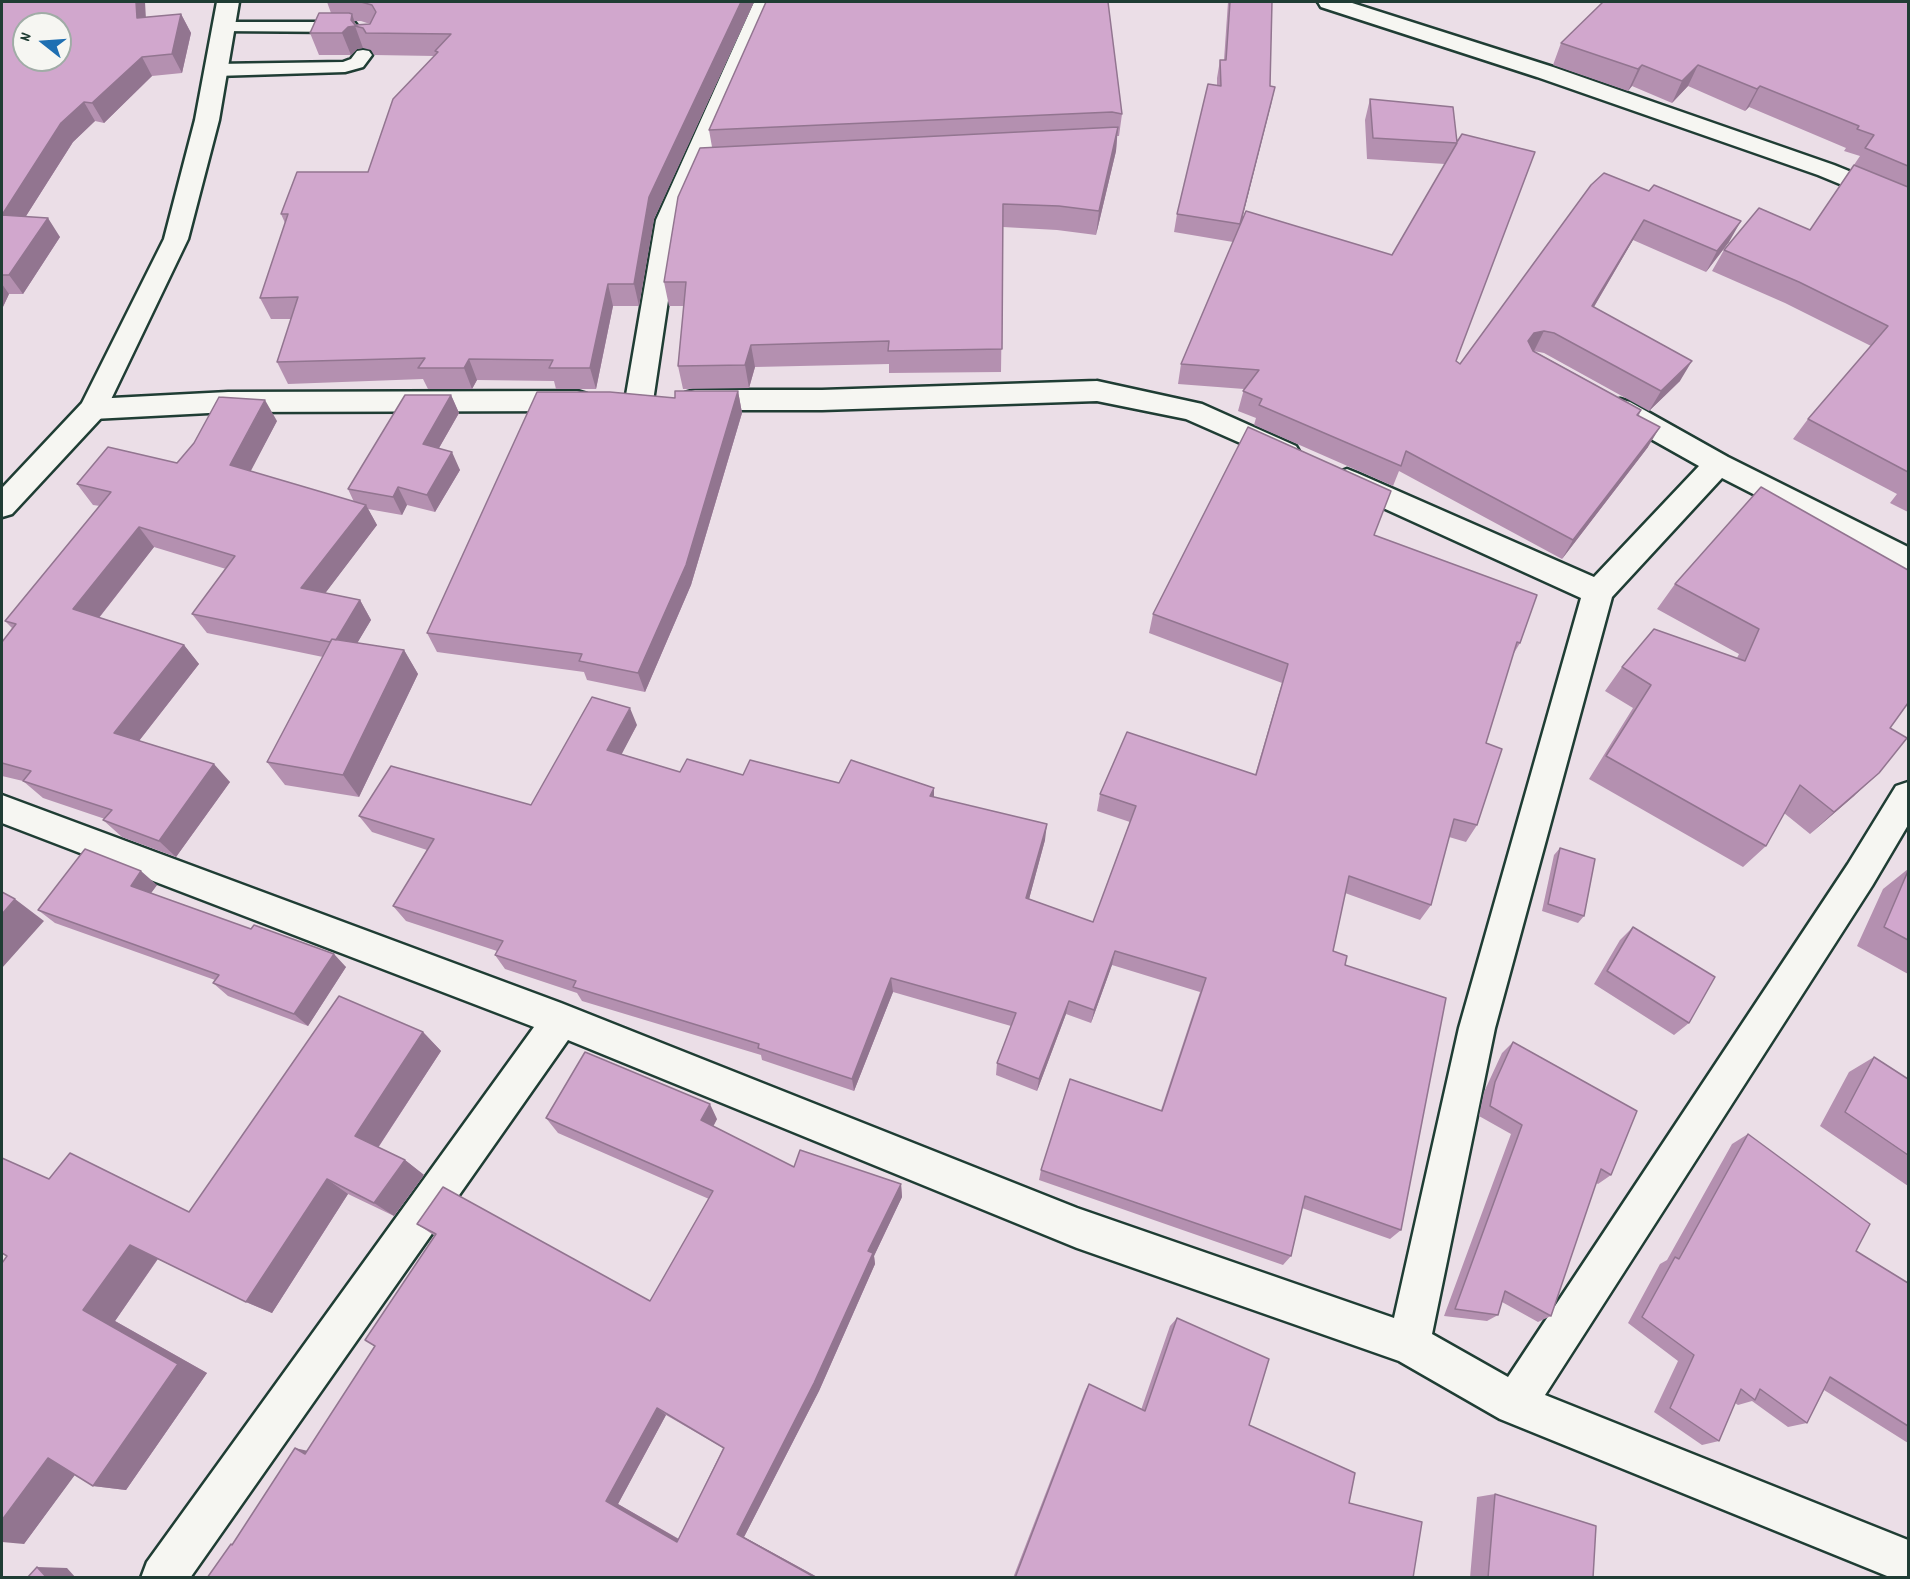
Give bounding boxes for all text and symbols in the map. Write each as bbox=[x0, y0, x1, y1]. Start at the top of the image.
north arrow bbox=[12, 12, 72, 72]
text: N bbox=[14, 30, 38, 44]

